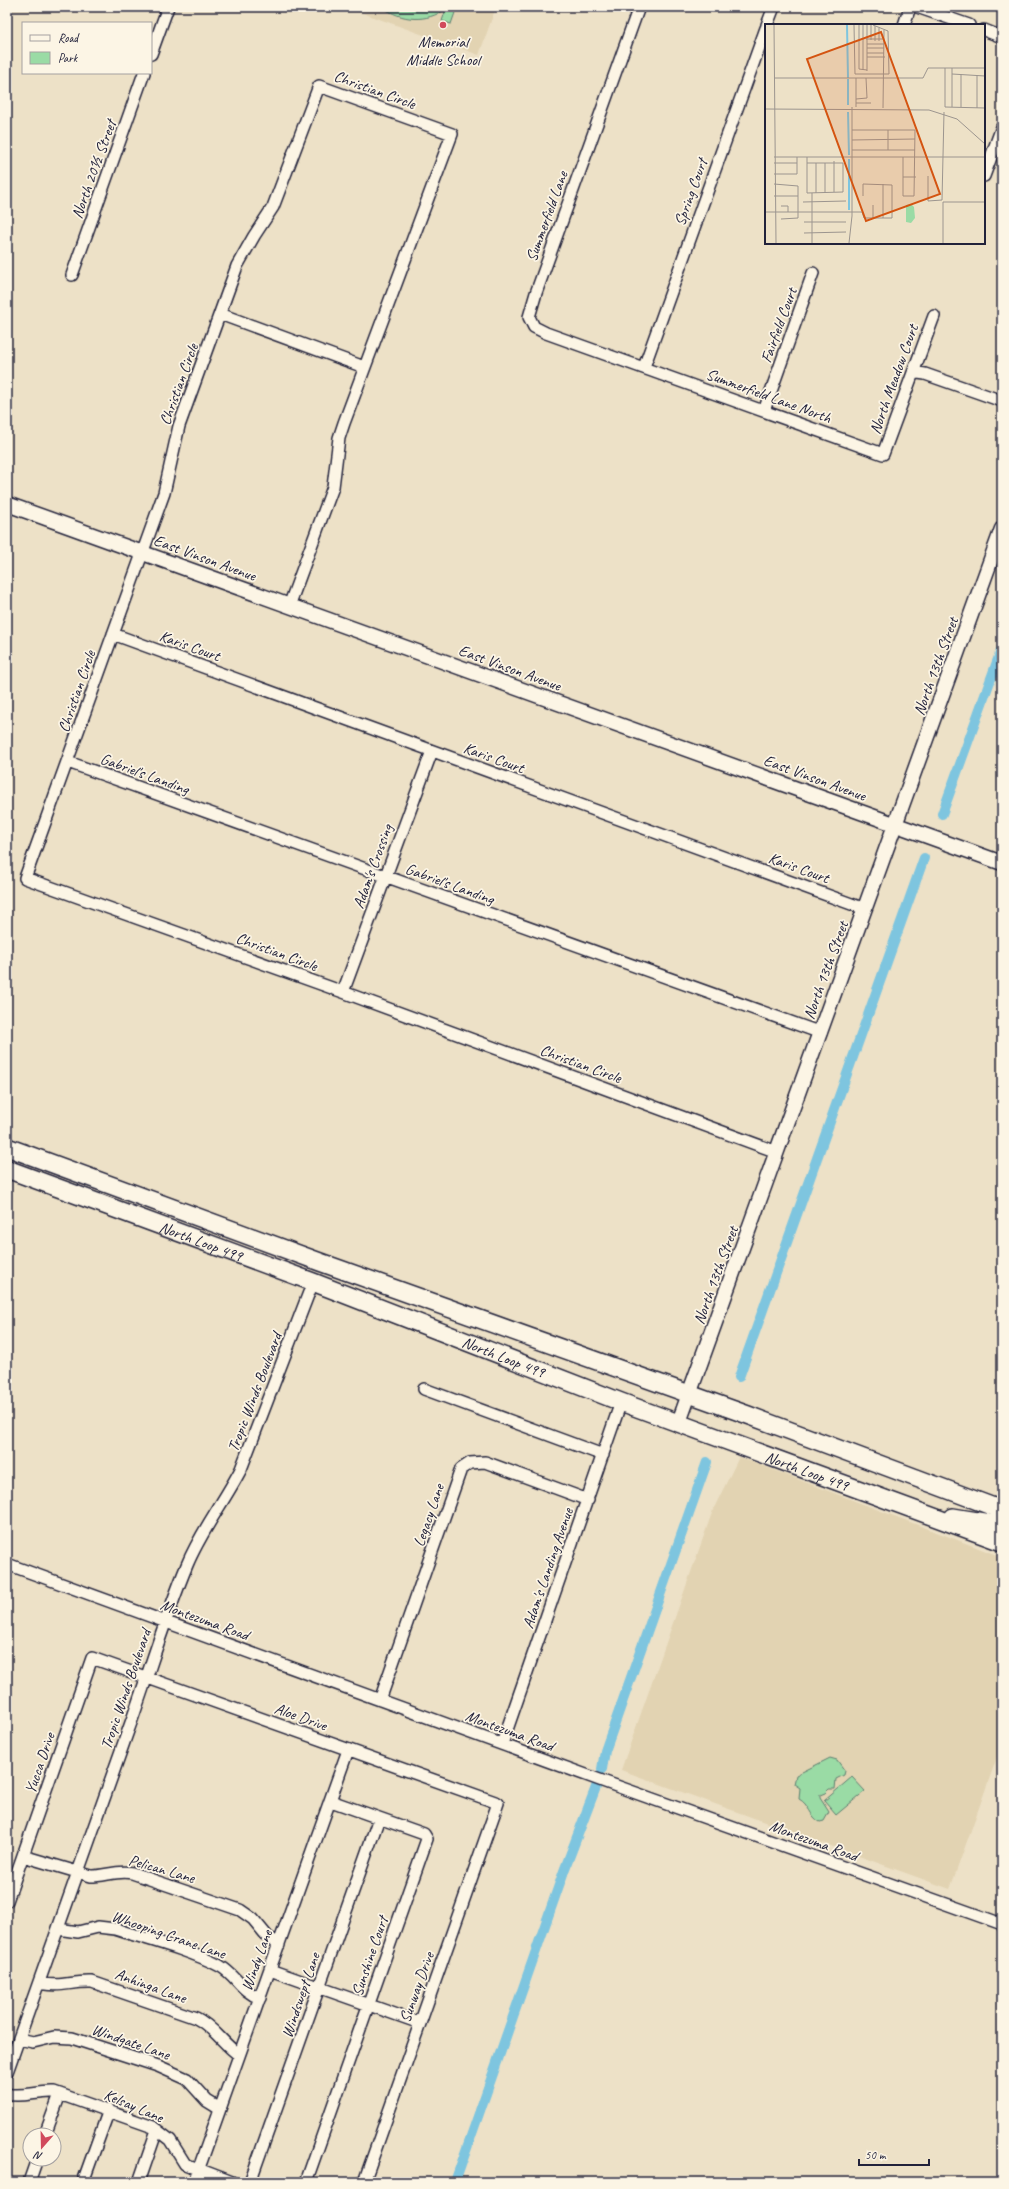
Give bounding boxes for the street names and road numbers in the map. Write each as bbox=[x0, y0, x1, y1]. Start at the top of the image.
street label: Christian Circle bbox=[331, 66, 420, 114]
street label: North 20½ Street bbox=[67, 115, 122, 221]
street label: Spring Court bbox=[670, 154, 713, 228]
street label: Summerfield Lane bbox=[521, 167, 573, 264]
street label: Fairfield Court bbox=[756, 284, 802, 365]
street label: North Meadow Court bbox=[865, 320, 924, 437]
street label: Christian Circle bbox=[155, 339, 203, 428]
street label: Summerfield Lane North bbox=[703, 364, 835, 428]
street label: East Vinson Avenue bbox=[151, 530, 260, 586]
street label: North 13th Street bbox=[909, 613, 963, 718]
street label: Karis Court bbox=[157, 626, 224, 667]
street label: East Vinson Avenue bbox=[456, 640, 565, 696]
street label: Christian Circle bbox=[54, 646, 101, 735]
street label: Karis Court bbox=[461, 738, 528, 779]
street label: Gabriel's Landing bbox=[98, 749, 193, 800]
street label: East Vinson Avenue bbox=[761, 750, 870, 806]
street label: Adam's Crossing bbox=[348, 820, 398, 911]
street label: Karis Court bbox=[766, 848, 833, 889]
street label: Gabriel's Landing bbox=[403, 859, 498, 910]
street label: North 13th Street bbox=[799, 917, 853, 1022]
street label: Christian Circle bbox=[233, 928, 322, 976]
street label: Christian Circle bbox=[537, 1040, 626, 1088]
street label: North Loop 499 bbox=[156, 1217, 247, 1267]
street label: North 13th Street bbox=[689, 1222, 743, 1327]
street label: Tropic Winds Boulevard bbox=[223, 1328, 288, 1455]
street label: North Loop 499 bbox=[459, 1332, 549, 1383]
street label: North Loop 499 bbox=[762, 1447, 853, 1496]
street label: Legacy Lane bbox=[409, 1480, 450, 1549]
street label: Adam's Landing Avenue bbox=[518, 1504, 579, 1631]
street label: Montezuma Road bbox=[158, 1595, 254, 1646]
street label: Tropic Winds Boulevard bbox=[96, 1624, 157, 1752]
street label: Aloe Drive bbox=[272, 1698, 331, 1736]
street label: Montezuma Road bbox=[463, 1706, 559, 1757]
street label: Yucca Drive bbox=[20, 1729, 60, 1796]
street label: Montezuma Road bbox=[767, 1816, 863, 1867]
street label: Pelican Lane bbox=[126, 1850, 199, 1888]
street label: Whooping Crane Lane bbox=[109, 1906, 230, 1964]
street label: Sunshine Court bbox=[347, 1911, 394, 1999]
street label: Windy Lane bbox=[237, 1925, 278, 1994]
street label: Sunway Drive bbox=[395, 1948, 439, 2025]
street label: Windswept Lane bbox=[277, 1949, 325, 2040]
street label: Anhinga Lane bbox=[112, 1964, 191, 2009]
street label: Windgate Lane bbox=[89, 2019, 174, 2065]
street label: Kelsay Lane bbox=[101, 2085, 168, 2128]

